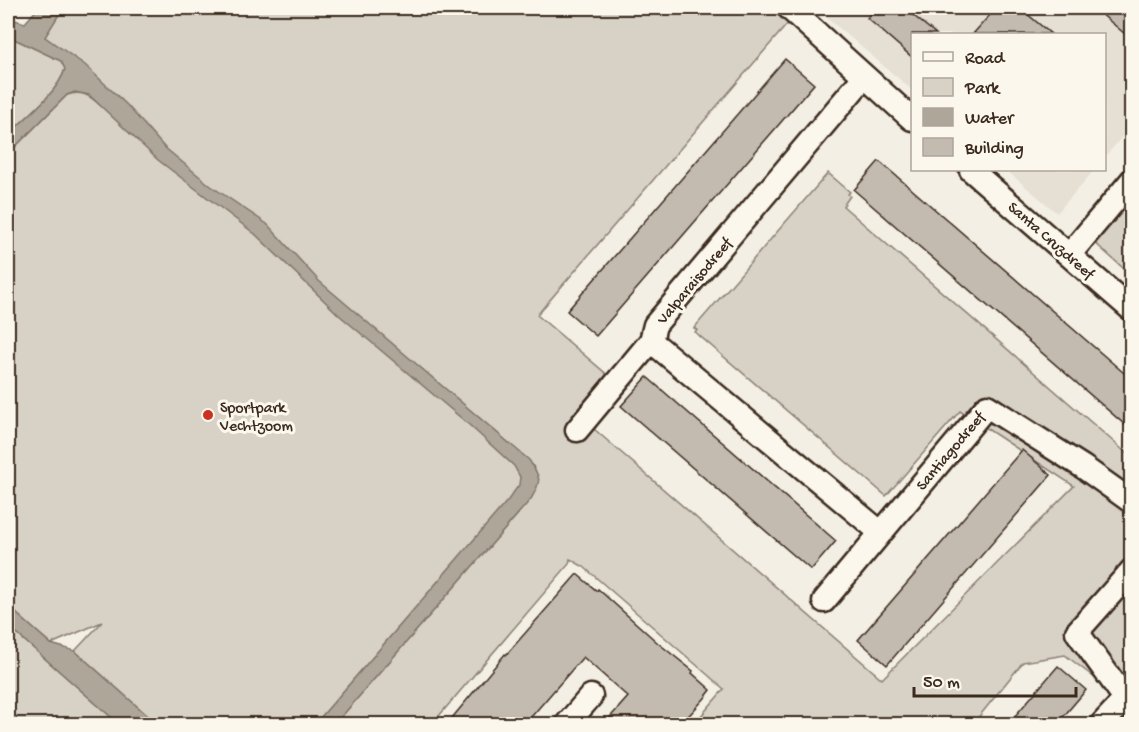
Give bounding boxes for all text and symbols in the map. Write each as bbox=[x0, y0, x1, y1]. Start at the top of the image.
legend bbox=[911, 33, 1106, 171]
text: Road bbox=[965, 49, 1006, 70]
text: Park bbox=[964, 79, 1001, 100]
text: Water bbox=[965, 109, 1015, 130]
text: Building bbox=[964, 139, 1024, 160]
street label: Santa Cruzdreef bbox=[1003, 199, 1098, 285]
street label: Valparaisodreef bbox=[653, 234, 738, 330]
place label: Sportpark Vechtzoom bbox=[219, 400, 293, 437]
marker: Sportpark Vechtzoom bbox=[201, 408, 215, 422]
street label: Santiagodreef bbox=[913, 408, 991, 495]
scale bar bbox=[914, 660, 1076, 698]
text: 50 m bbox=[923, 673, 960, 694]

